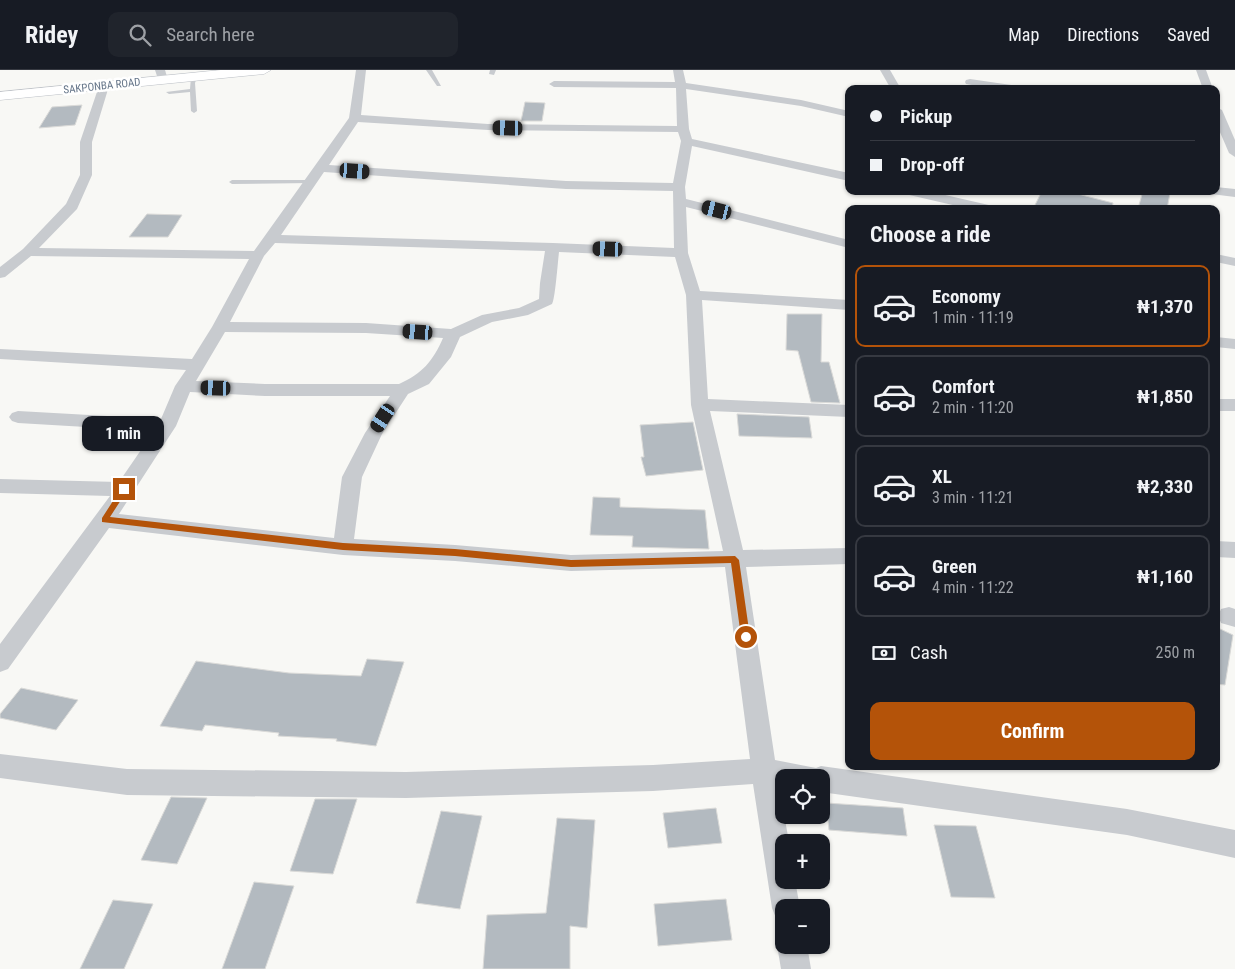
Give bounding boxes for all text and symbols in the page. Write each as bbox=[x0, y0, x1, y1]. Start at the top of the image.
search box bbox=[108, 12, 458, 57]
text: Ridey bbox=[25, 21, 78, 49]
icon: search bbox=[126, 21, 154, 49]
text: Search here bbox=[166, 23, 255, 46]
text: Map bbox=[1008, 24, 1039, 45]
text: Directions bbox=[1067, 24, 1139, 45]
text: Saved bbox=[1167, 24, 1210, 45]
street label: SAKPONBA ROAD bbox=[63, 75, 141, 97]
text: Pickup bbox=[900, 105, 952, 128]
car bbox=[492, 120, 523, 136]
text: Drop-off bbox=[900, 153, 964, 176]
car bbox=[339, 162, 370, 180]
car bbox=[700, 199, 733, 221]
text: Choose a ride bbox=[870, 222, 991, 247]
car bbox=[592, 241, 623, 257]
icon: car bbox=[872, 284, 917, 329]
text: Economy bbox=[932, 285, 1001, 308]
text: ₦1,370 bbox=[1136, 295, 1193, 318]
text: 1 min · 11:19 bbox=[932, 308, 1014, 327]
car bbox=[402, 323, 433, 341]
icon: car bbox=[872, 374, 917, 419]
text: Comfort bbox=[932, 375, 995, 398]
car bbox=[200, 380, 231, 396]
text: ₦1,850 bbox=[1136, 385, 1193, 408]
text: 2 min · 11:20 bbox=[932, 398, 1014, 417]
car bbox=[368, 401, 397, 435]
callout: 1 min bbox=[83, 416, 165, 452]
text: 1 min bbox=[105, 424, 141, 443]
icon: car bbox=[872, 464, 917, 509]
text: XL bbox=[932, 465, 952, 488]
text: ₦2,330 bbox=[1136, 475, 1193, 498]
route end bbox=[113, 478, 135, 500]
text: 3 min · 11:21 bbox=[932, 488, 1014, 507]
icon: car bbox=[872, 554, 917, 599]
text: Green bbox=[932, 555, 977, 578]
text: ₦1,160 bbox=[1136, 565, 1193, 588]
text: 4 min · 11:22 bbox=[932, 578, 1014, 597]
route start bbox=[735, 626, 757, 648]
icon: cash bbox=[870, 639, 898, 667]
text: Cash bbox=[910, 641, 948, 664]
text: 250 m bbox=[1156, 643, 1195, 662]
button: Confirm bbox=[870, 702, 1195, 760]
map controls bbox=[775, 769, 830, 954]
button: locate bbox=[775, 769, 830, 824]
button: + bbox=[775, 834, 830, 889]
button: − bbox=[775, 899, 830, 954]

